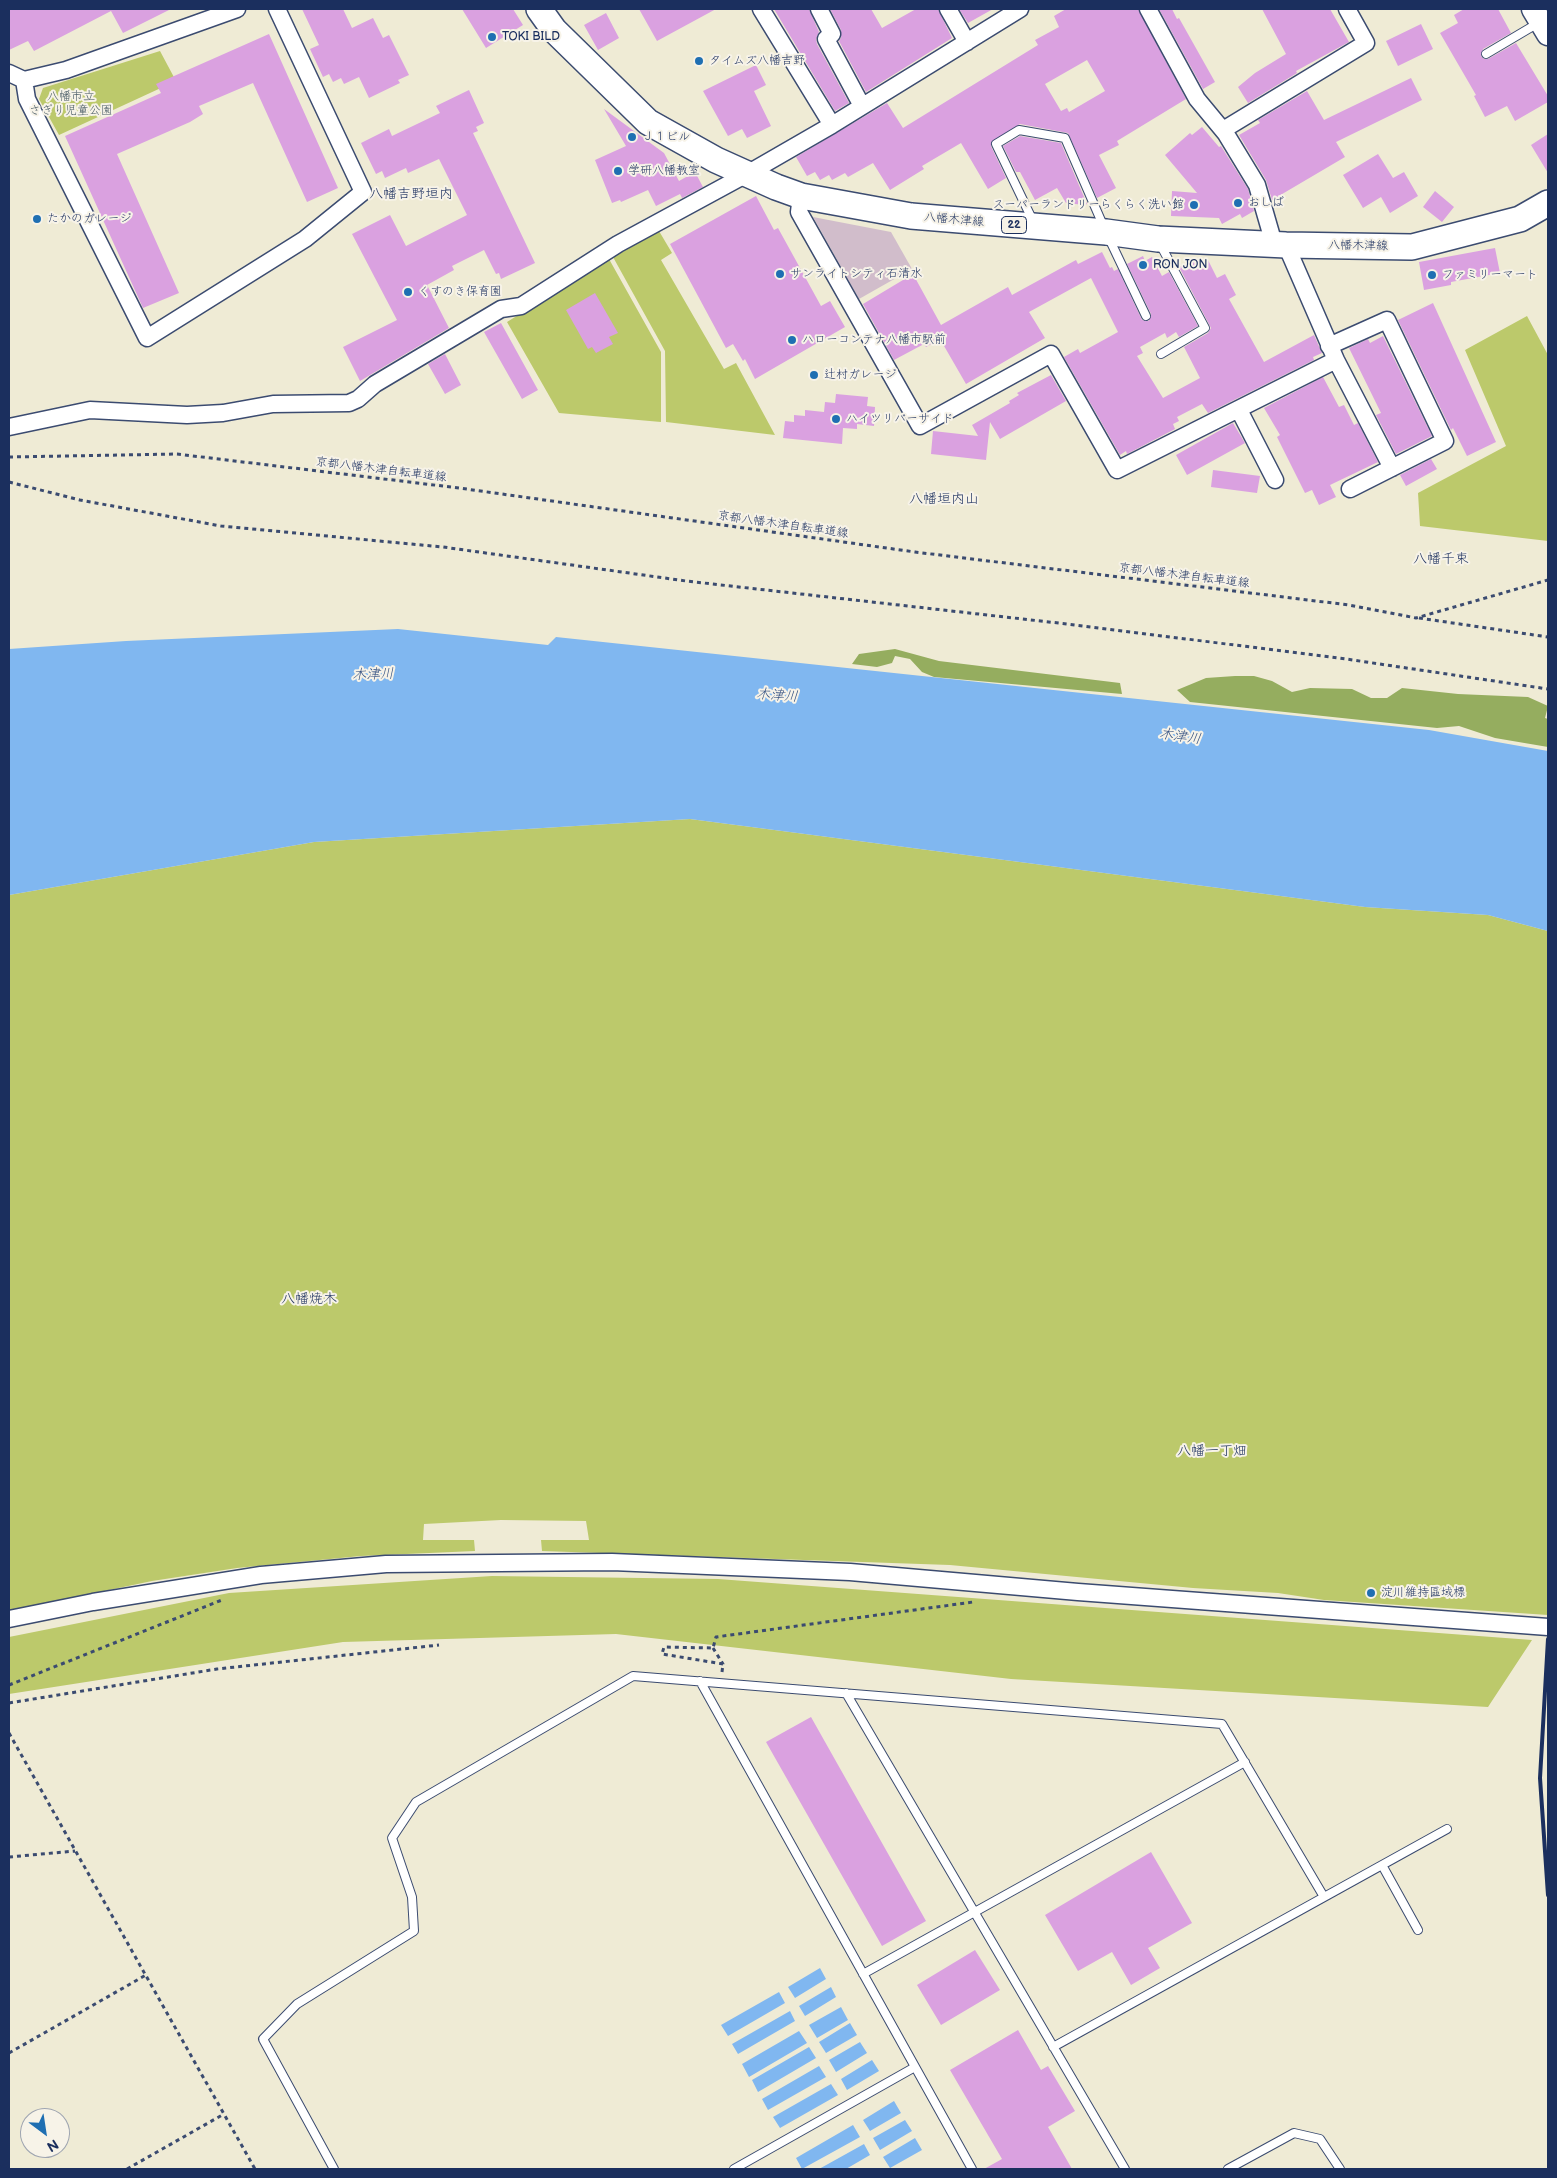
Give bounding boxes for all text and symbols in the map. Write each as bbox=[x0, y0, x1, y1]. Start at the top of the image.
place label: TOKI BILD bbox=[502, 30, 560, 44]
marker: TOKI BILD bbox=[486, 31, 498, 43]
place label: タイムズ八幡吉野 bbox=[709, 54, 805, 68]
marker: タイムズ八幡吉野 bbox=[693, 55, 705, 67]
park label: 八幡市立 さぎり児童公園 bbox=[29, 90, 113, 118]
place label: Ｊ１ビル bbox=[642, 130, 690, 144]
marker: Ｊ１ビル bbox=[626, 131, 638, 143]
place label: 学研八幡教室 bbox=[628, 164, 700, 178]
marker: 学研八幡教室 bbox=[612, 165, 624, 177]
district label: 八幡吉野垣内 bbox=[369, 186, 453, 202]
place label: おしば bbox=[1248, 196, 1284, 210]
marker: おしば bbox=[1232, 197, 1244, 209]
place label: スーパーランドリーらくらく洗い館 bbox=[992, 198, 1184, 212]
marker: スーパーランドリーらくらく洗い館 bbox=[1188, 199, 1200, 211]
street label: 八幡木津線 bbox=[923, 210, 985, 230]
place label: たかのガレージ bbox=[47, 212, 131, 226]
marker: たかのガレージ bbox=[31, 213, 43, 225]
road number: 22 bbox=[1002, 216, 1026, 234]
street label: 八幡木津線 bbox=[1328, 238, 1388, 254]
place label: RON JON bbox=[1153, 258, 1207, 272]
marker: RON JON bbox=[1137, 259, 1149, 271]
place label: サンライトシティ石清水 bbox=[790, 267, 922, 281]
marker: サンライトシティ石清水 bbox=[774, 268, 786, 280]
place label: ファミリーマート bbox=[1442, 268, 1538, 282]
marker: ファミリーマート bbox=[1426, 269, 1438, 281]
place label: くすのき保育園 bbox=[418, 285, 502, 299]
marker: くすのき保育園 bbox=[402, 286, 414, 298]
place label: ハローコンテナ八幡市駅前 bbox=[802, 333, 946, 347]
marker: ハローコンテナ八幡市駅前 bbox=[786, 334, 798, 346]
place label: 辻村ガレージ bbox=[824, 368, 896, 382]
marker: 辻村ガレージ bbox=[808, 369, 820, 381]
place label: ハイツリバーサイド bbox=[846, 412, 954, 426]
marker: ハイツリバーサイド bbox=[830, 413, 842, 425]
street label: 京都八幡木津自転車道線 bbox=[315, 455, 447, 485]
district label: 八幡垣内山 bbox=[909, 491, 979, 507]
street label: 京都八幡木津自転車道線 bbox=[717, 509, 849, 541]
district label: 八幡千束 bbox=[1413, 551, 1469, 567]
street label: 京都八幡木津自転車道線 bbox=[1118, 561, 1250, 591]
water label: 木津川 bbox=[352, 666, 394, 684]
water label: 木津川 bbox=[755, 686, 799, 706]
water label: 木津川 bbox=[1158, 726, 1202, 748]
district label: 八幡焼木 bbox=[281, 1291, 337, 1307]
district label: 八幡一丁畑 bbox=[1177, 1443, 1247, 1459]
place label: 淀川維持區域標 bbox=[1381, 1586, 1465, 1600]
marker: 淀川維持區域標 bbox=[1365, 1587, 1377, 1599]
north arrow bbox=[20, 2108, 70, 2158]
text: N bbox=[44, 2135, 61, 2155]

